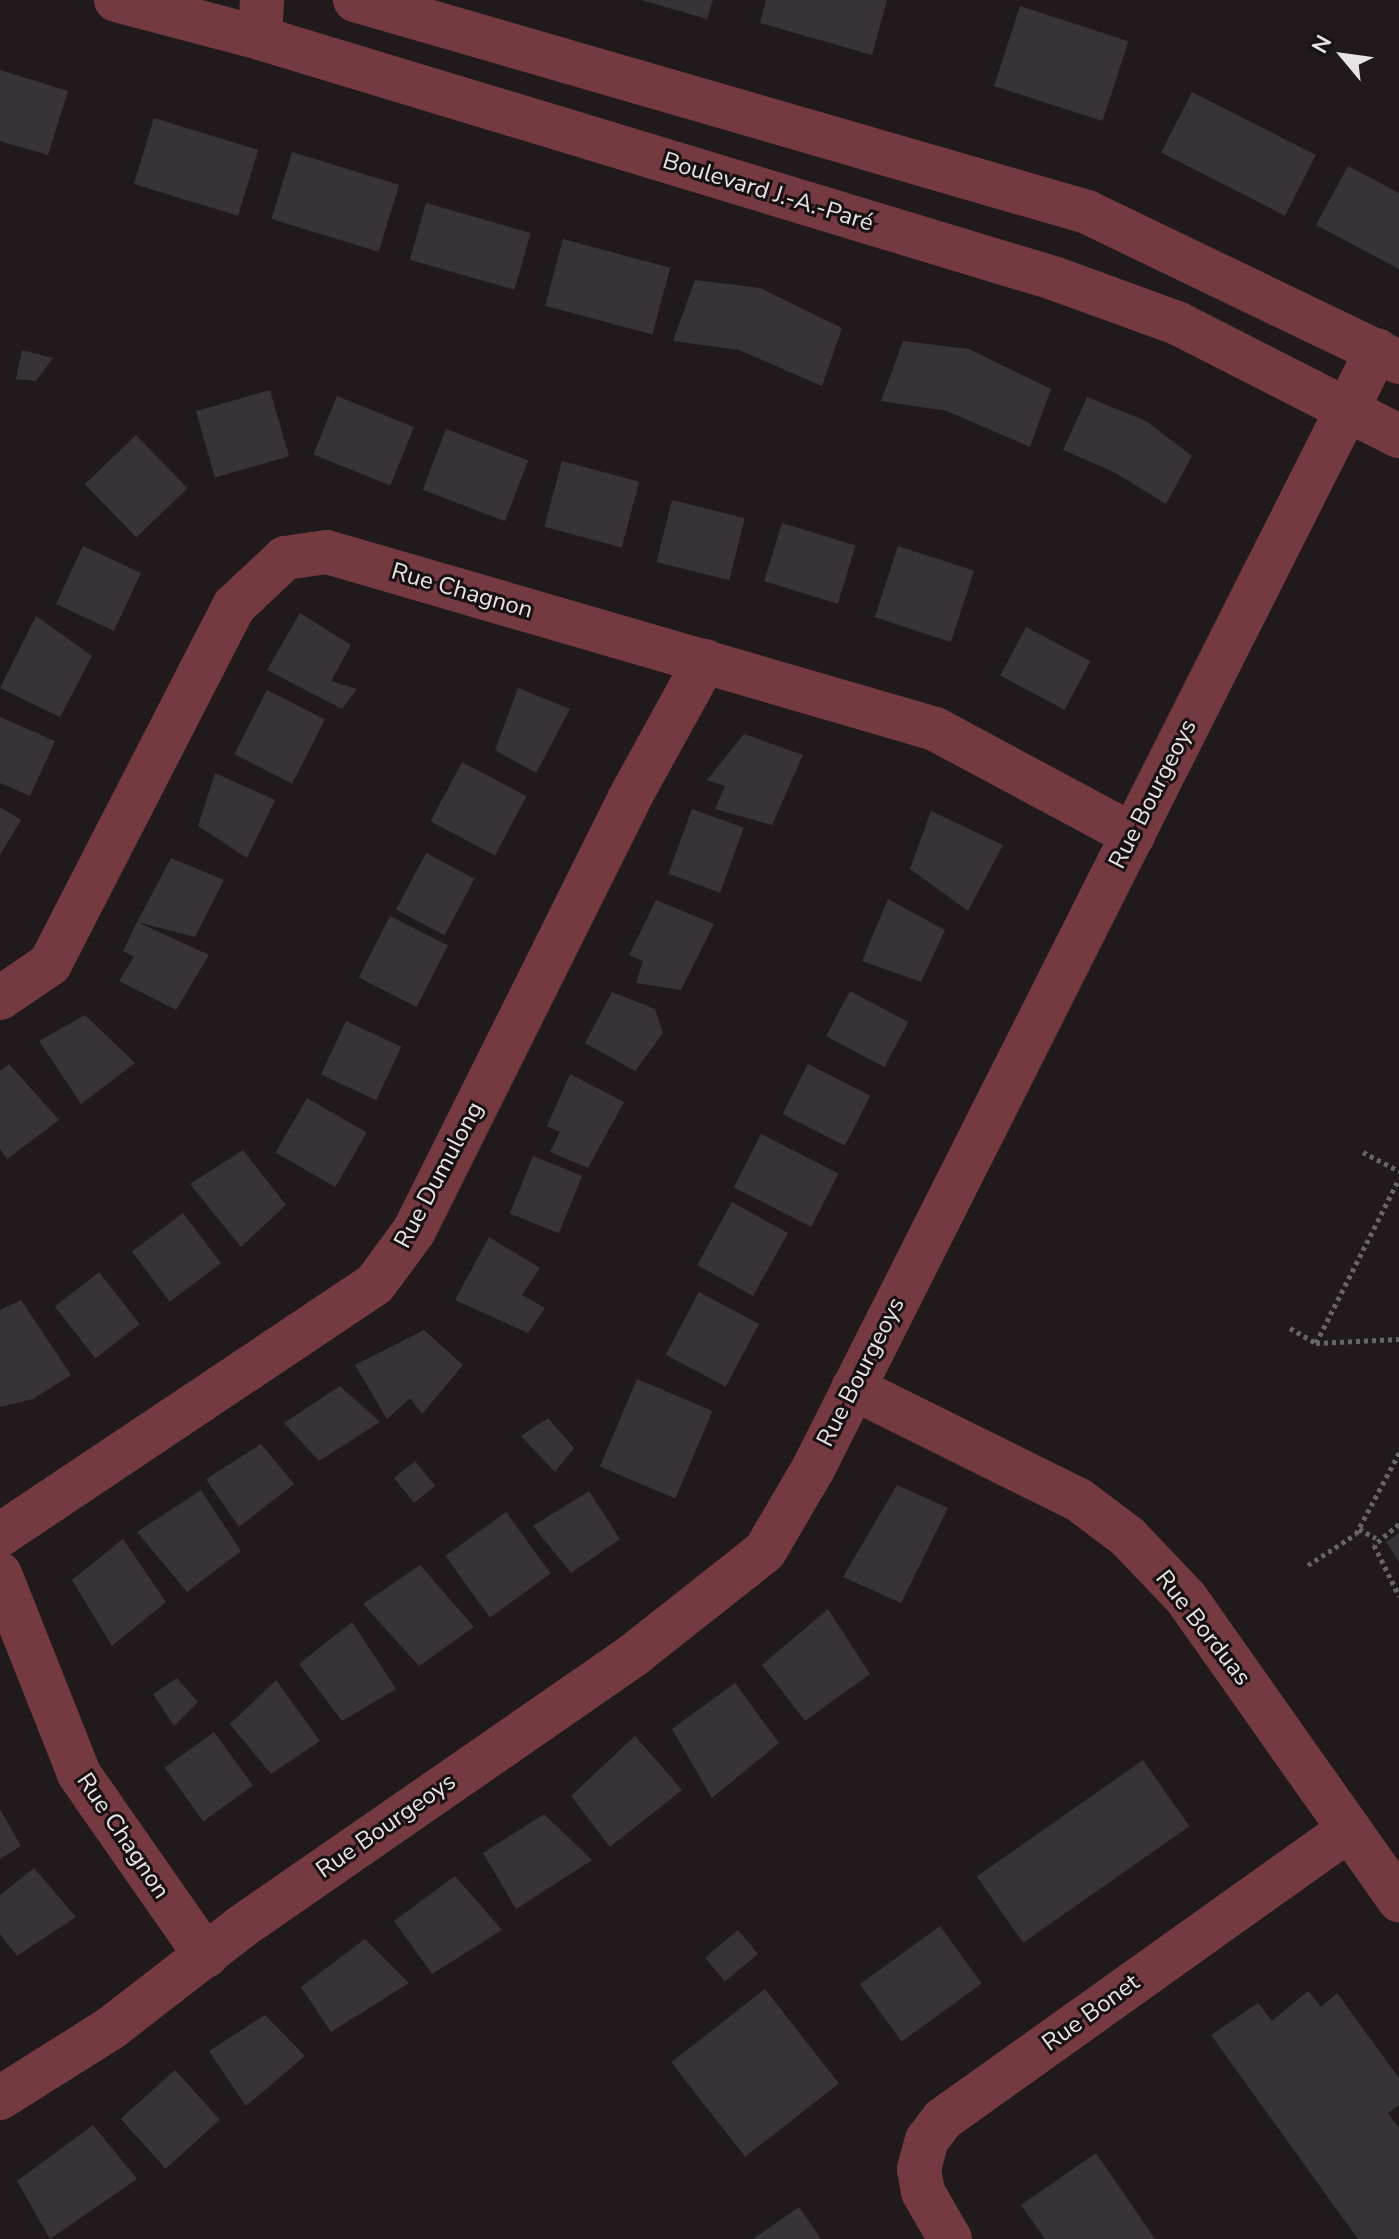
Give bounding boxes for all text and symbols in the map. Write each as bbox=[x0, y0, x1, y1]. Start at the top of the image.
north arrow bbox=[1303, 16, 1383, 96]
text: N bbox=[1305, 30, 1339, 59]
street label: Boulevard J.-A.-Paré bbox=[659, 146, 877, 238]
street label: Rue Chagnon bbox=[388, 557, 536, 625]
street label: Rue Bourgeoys bbox=[1103, 715, 1203, 873]
street label: Rue Dumulong bbox=[388, 1097, 490, 1253]
street label: Rue Bourgeoys bbox=[811, 1293, 911, 1451]
street label: Rue Borduas bbox=[1149, 1565, 1257, 1691]
street label: Rue Bourgeoys bbox=[311, 1767, 461, 1885]
street label: Rue Chagnon bbox=[70, 1768, 176, 1904]
street label: Rue Bonet bbox=[1037, 1968, 1145, 2058]

